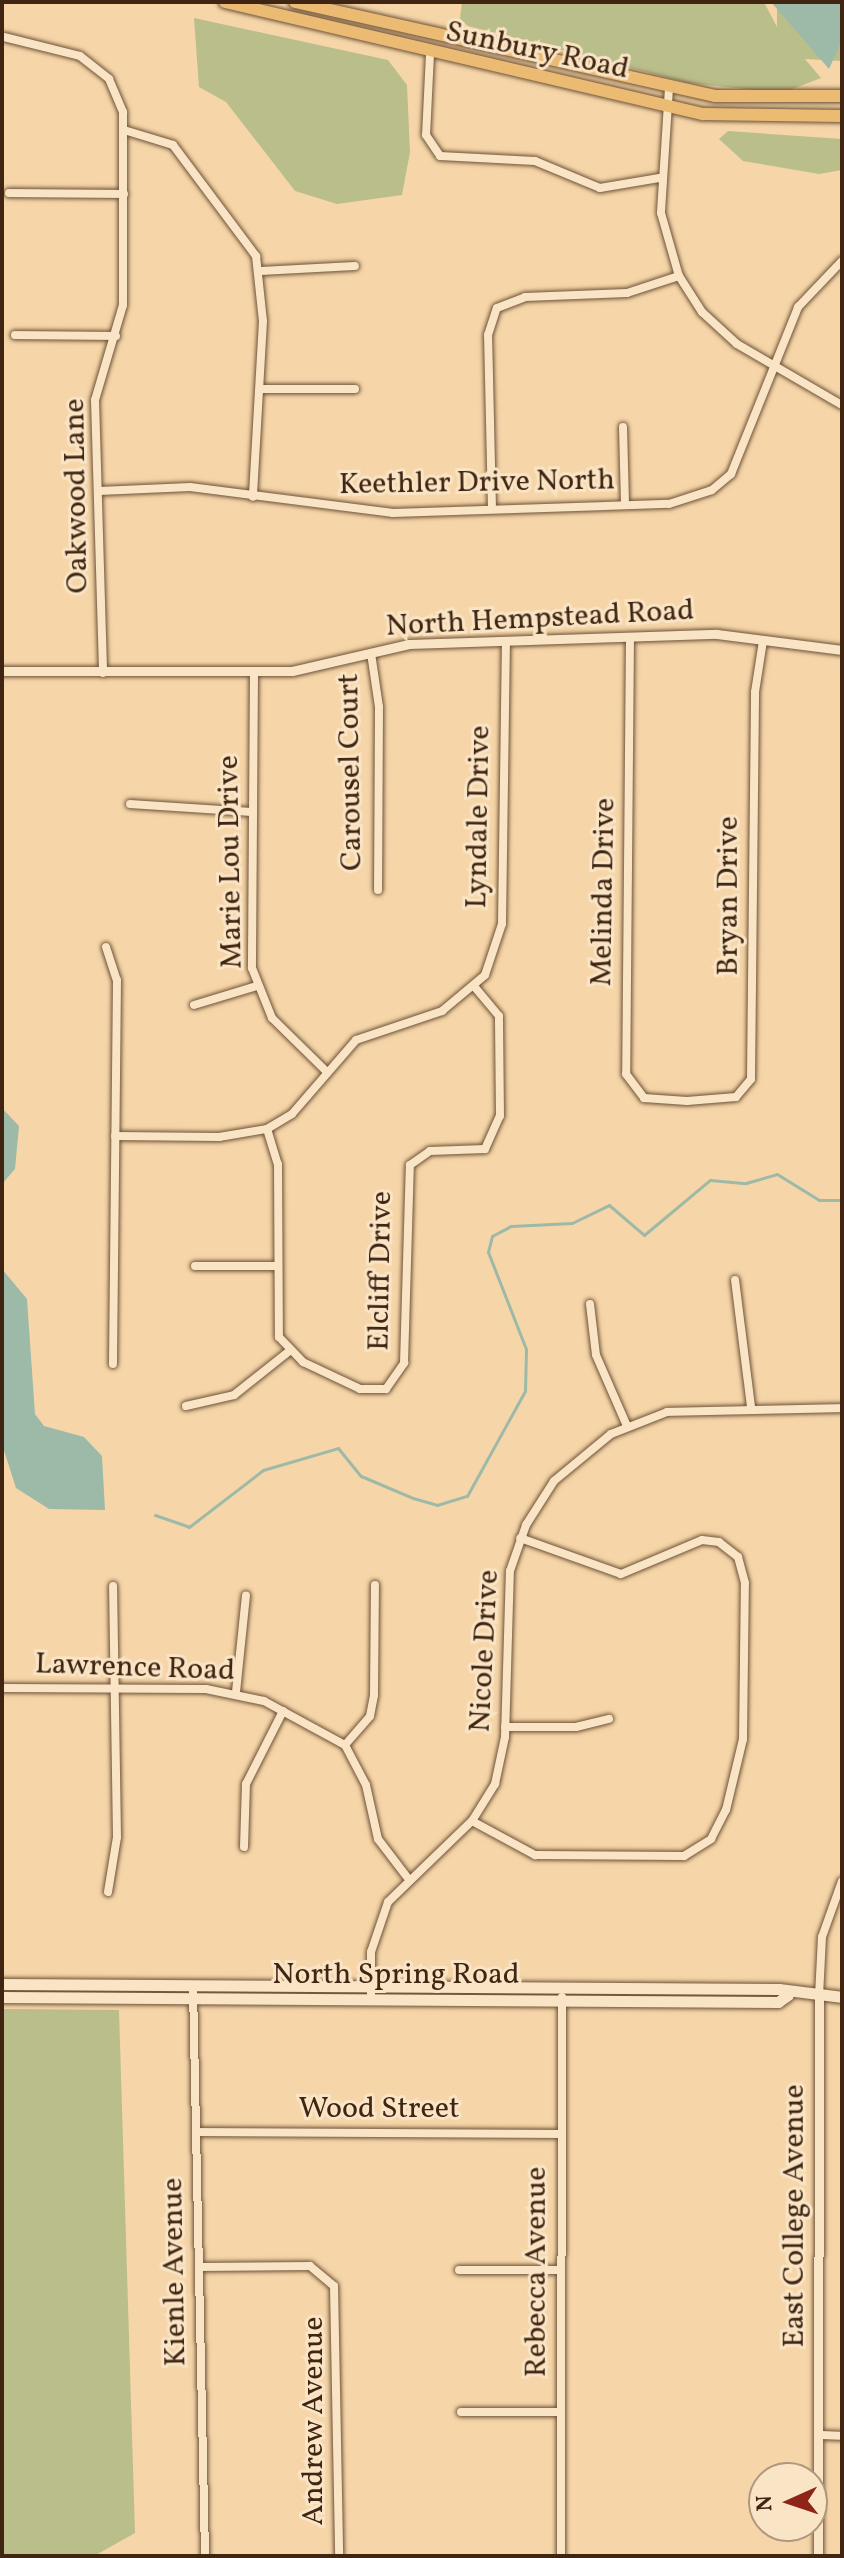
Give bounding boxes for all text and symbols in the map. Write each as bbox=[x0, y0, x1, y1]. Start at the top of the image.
street label: Sunbury Road bbox=[442, 14, 632, 88]
street label: Oakwood Lane bbox=[57, 398, 97, 594]
street label: Keethler Drive North bbox=[339, 463, 615, 503]
street label: North Hempstead Road bbox=[385, 593, 695, 645]
street label: Carousel Court bbox=[331, 673, 371, 871]
street label: Lyndale Drive bbox=[459, 725, 499, 909]
street label: Marie Lou Drive bbox=[211, 755, 251, 969]
street label: Melinda Drive bbox=[584, 797, 624, 987]
street label: Bryan Drive bbox=[711, 816, 747, 976]
street label: Elcliff Drive bbox=[362, 1192, 400, 1350]
street label: Nicole Drive bbox=[463, 1569, 507, 1733]
street label: Lawrence Road bbox=[34, 1647, 236, 1689]
street label: North Spring Road bbox=[272, 1957, 520, 1993]
street label: East College Avenue bbox=[777, 2084, 813, 2348]
street label: Wood Street bbox=[298, 2091, 460, 2127]
street label: Rebecca Avenue bbox=[519, 2167, 555, 2377]
street label: Kienle Avenue bbox=[155, 2177, 195, 2367]
street label: Andrew Avenue bbox=[296, 2316, 332, 2526]
north arrow bbox=[748, 2462, 828, 2542]
text: N bbox=[750, 2494, 781, 2512]

